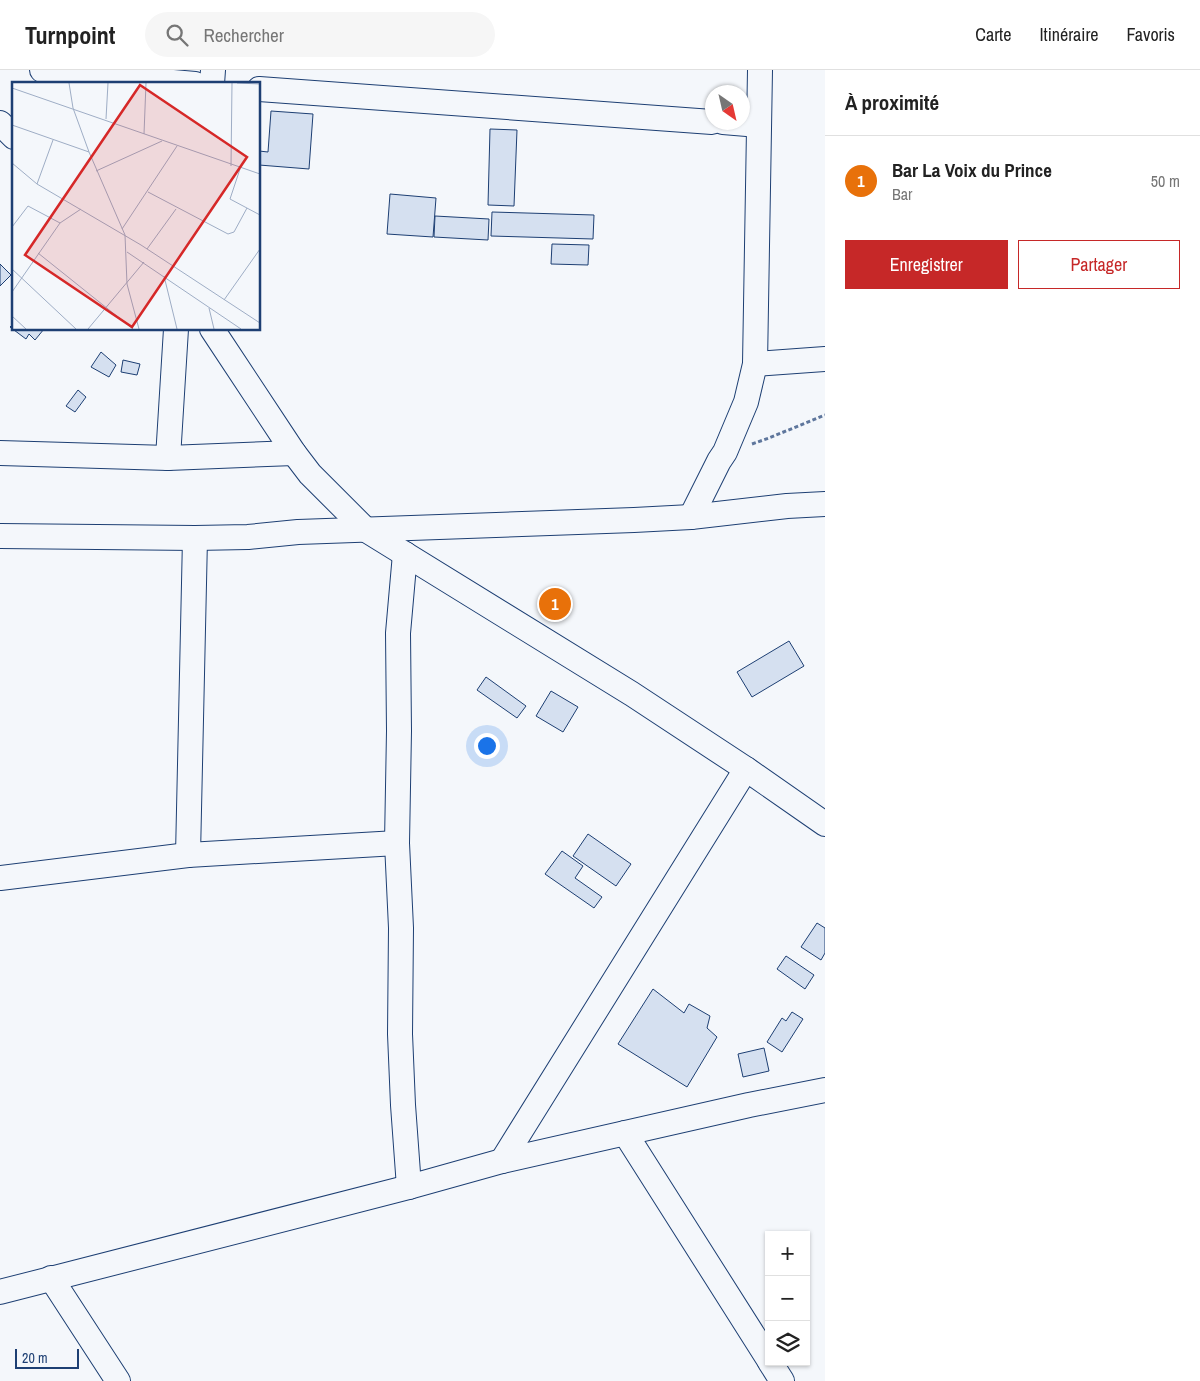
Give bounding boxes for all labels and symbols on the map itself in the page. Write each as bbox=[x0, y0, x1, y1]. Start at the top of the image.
inset map bbox=[12, 82, 260, 330]
north arrow bbox=[705, 85, 750, 130]
pin: 1 bbox=[539, 585, 571, 623]
your location bbox=[474, 733, 500, 759]
scale bar bbox=[15, 1346, 79, 1369]

